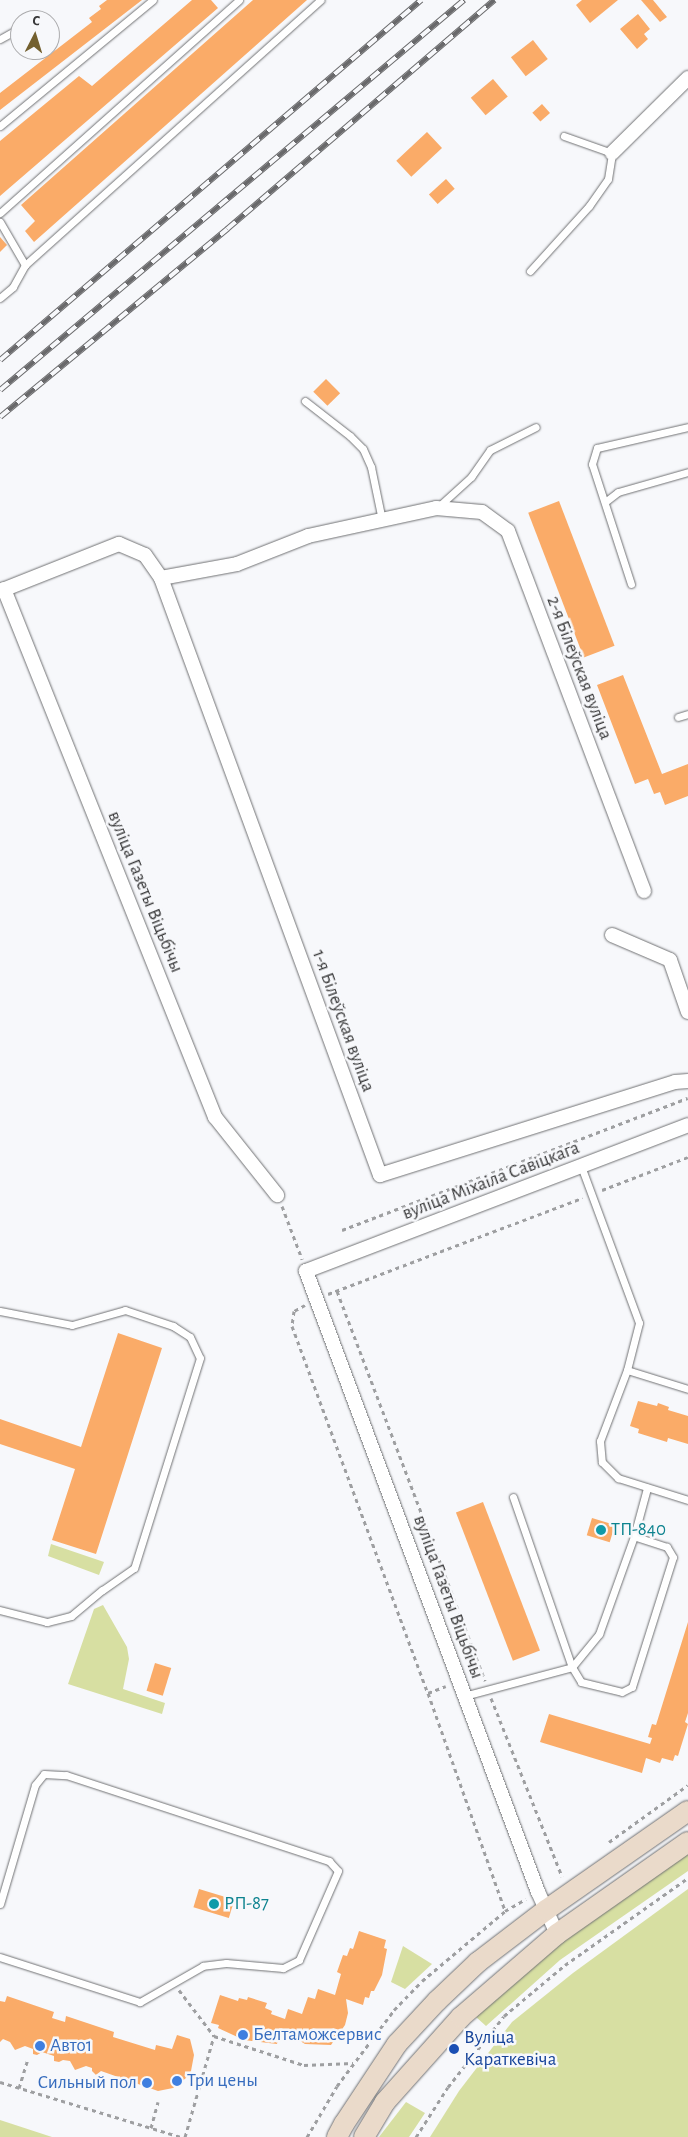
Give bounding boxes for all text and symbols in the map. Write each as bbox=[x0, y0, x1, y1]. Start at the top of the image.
north arrow bbox=[10, 10, 60, 60]
text: С bbox=[32, 14, 41, 28]
street label: 2-я Білеўская вуліца bbox=[541, 593, 617, 743]
street label: вуліца Газеты Віцьбічы bbox=[102, 808, 188, 976]
street label: 1-я Білеўская вуліца bbox=[307, 947, 379, 1095]
street label: вуліца Міхаіла Савіцкага bbox=[399, 1137, 583, 1225]
street label: вуліца Газеты Віцьбічы bbox=[408, 1512, 488, 1682]
place label: ТП-840 bbox=[611, 1519, 666, 1541]
marker: ТП-840 bbox=[595, 1524, 607, 1536]
place label: РП-87 bbox=[224, 1893, 269, 1915]
marker: РП-87 bbox=[208, 1898, 220, 1910]
place label: Белтаможсервис bbox=[253, 2024, 382, 2046]
place label: Вуліца Караткевіча bbox=[464, 2027, 556, 2071]
marker: Белтаможсервис bbox=[237, 2029, 249, 2041]
place label: Авто1 bbox=[50, 2035, 92, 2057]
marker: Авто1 bbox=[34, 2040, 46, 2052]
marker: Вуліца Караткевіча bbox=[448, 2043, 460, 2055]
place label: Три цены bbox=[187, 2070, 258, 2092]
place label: Сильный пол bbox=[38, 2072, 137, 2094]
marker: Три цены bbox=[171, 2075, 183, 2087]
marker: Сильный пол bbox=[141, 2077, 153, 2089]

